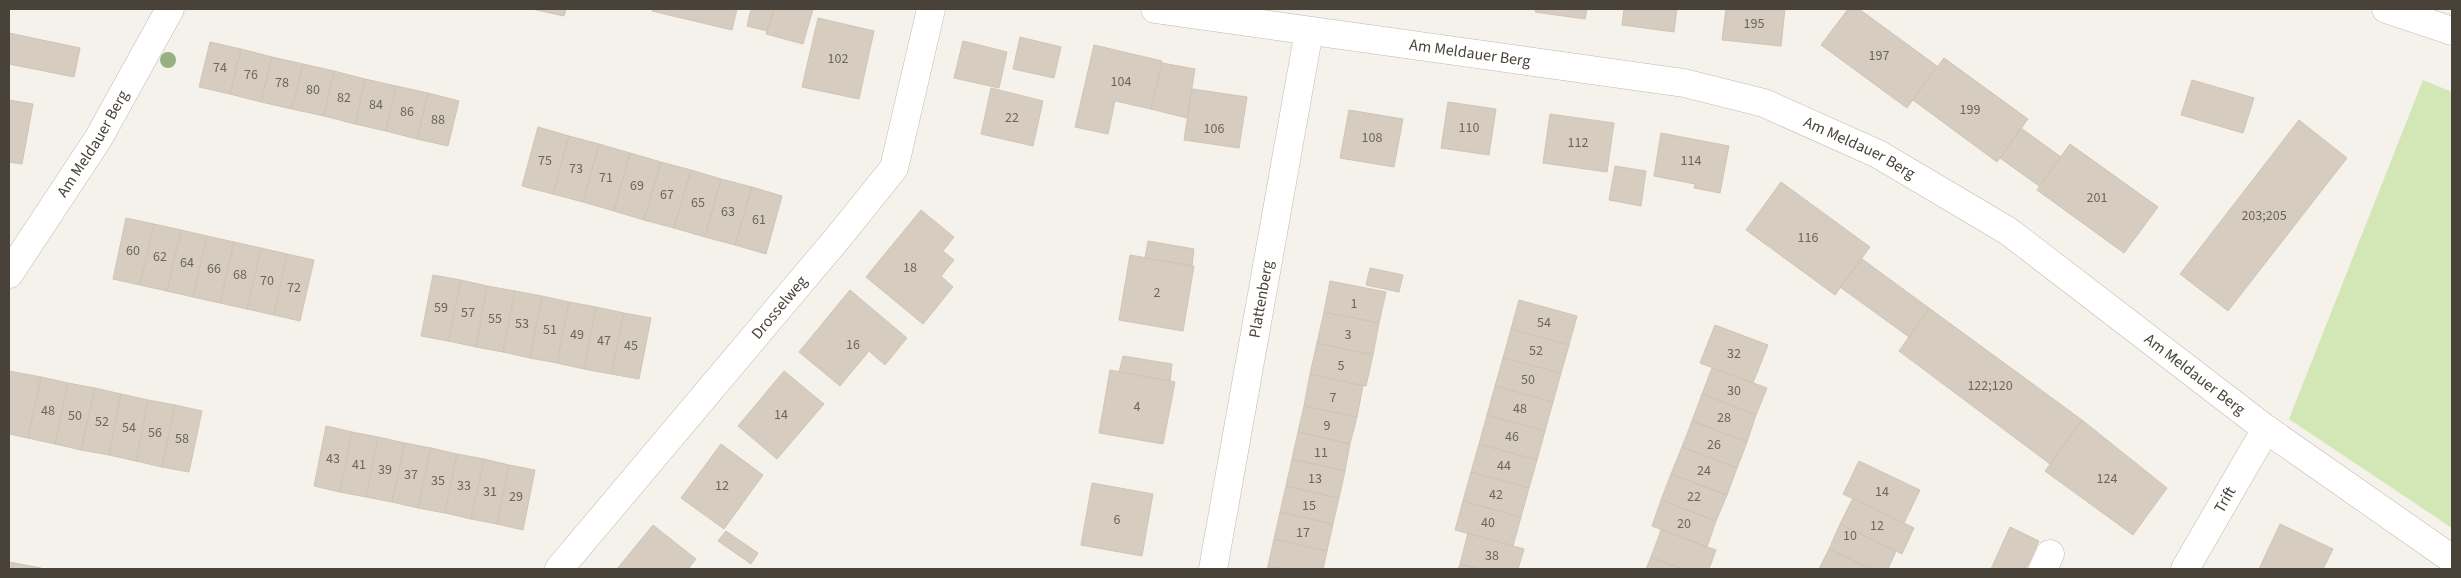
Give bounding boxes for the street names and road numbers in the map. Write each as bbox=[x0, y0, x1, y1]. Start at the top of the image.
street label: Am Meldauer Berg bbox=[1408, 34, 1532, 72]
street label: Am Meldauer Berg bbox=[52, 86, 134, 202]
street label: Am Meldauer Berg bbox=[1800, 111, 1919, 185]
street label: Plattenberg bbox=[1243, 259, 1279, 340]
street label: Drosselweg bbox=[746, 271, 812, 344]
street label: Am Meldauer Berg bbox=[2140, 328, 2250, 420]
street label: Trift bbox=[2209, 482, 2242, 517]

